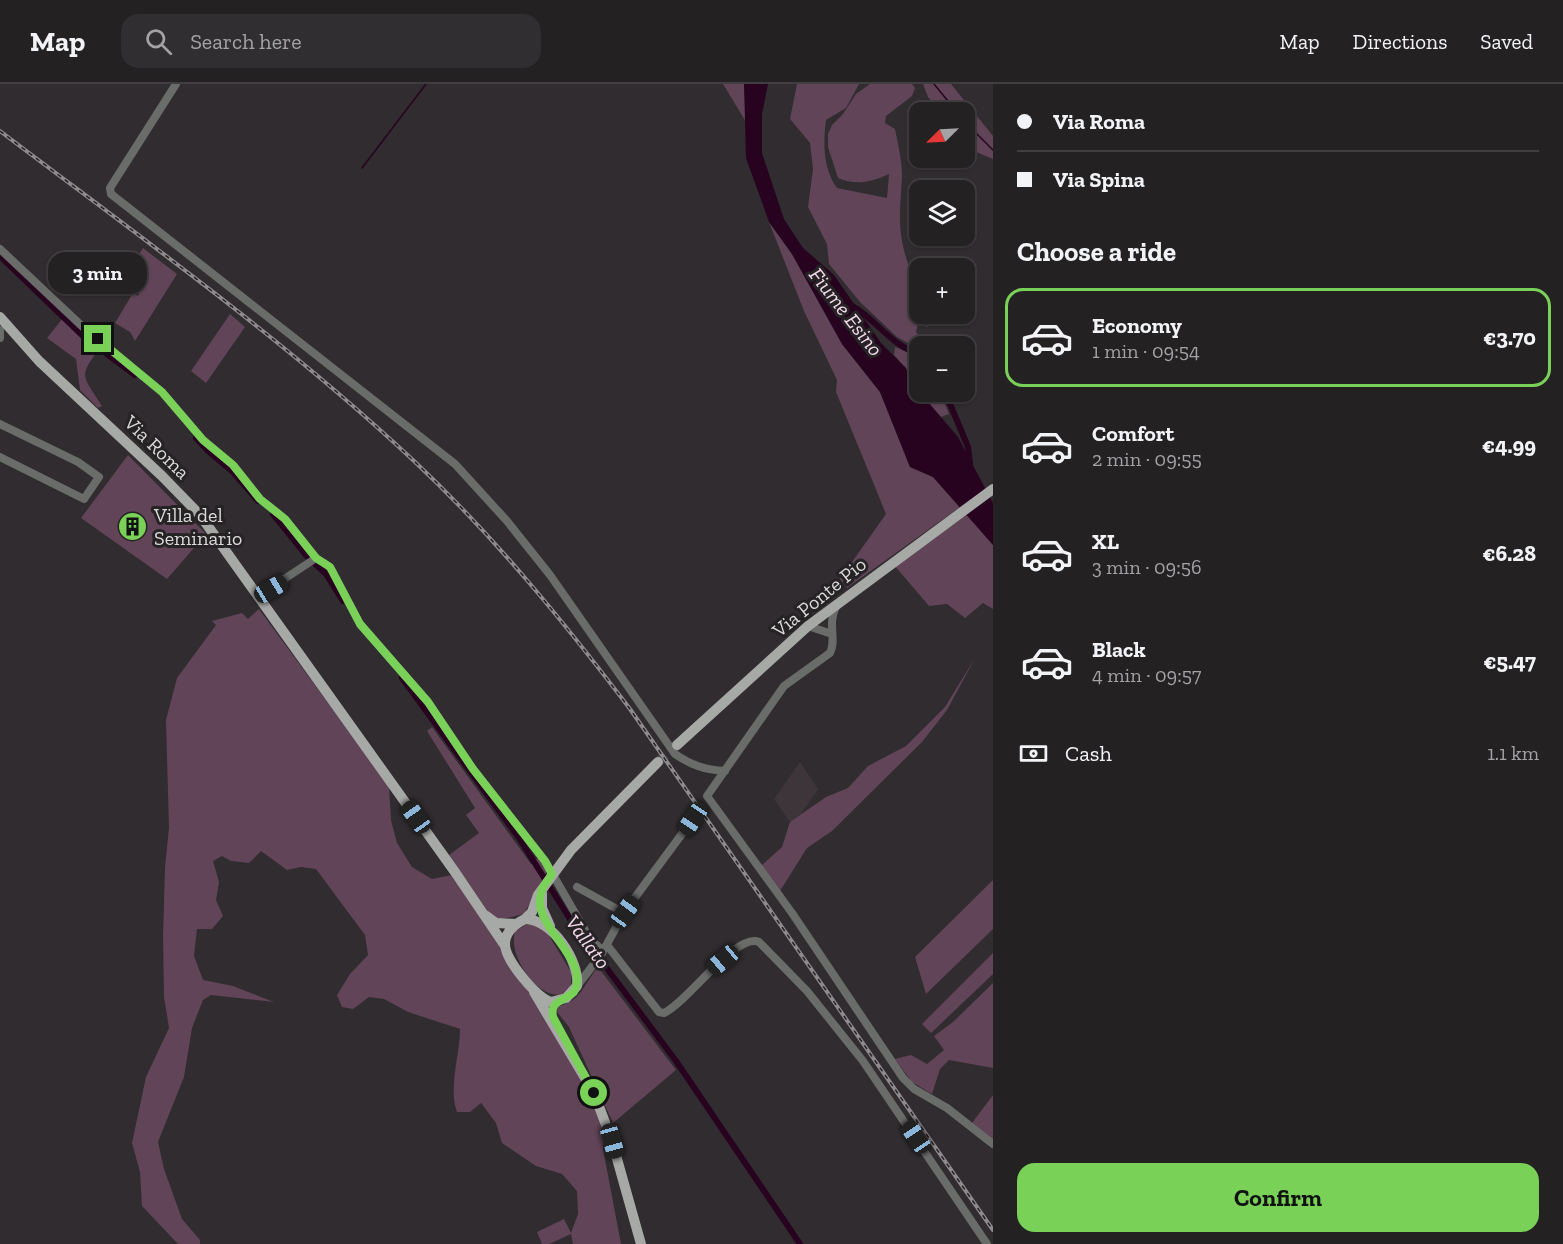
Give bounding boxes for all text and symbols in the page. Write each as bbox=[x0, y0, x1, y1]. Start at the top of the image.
search box bbox=[121, 14, 541, 68]
text: Map bbox=[30, 25, 85, 58]
icon: search bbox=[142, 25, 175, 58]
text: Search here bbox=[190, 28, 302, 55]
text: Map bbox=[1280, 29, 1320, 54]
text: Directions bbox=[1353, 29, 1447, 54]
text: Saved bbox=[1480, 29, 1533, 54]
north arrow bbox=[909, 102, 975, 168]
map controls bbox=[909, 102, 975, 402]
text: Via Roma bbox=[1053, 108, 1145, 135]
text: Via Spina bbox=[1053, 166, 1145, 193]
button: layers bbox=[909, 180, 975, 246]
text: Choose a ride bbox=[1017, 236, 1176, 268]
callout: 3 min bbox=[48, 252, 148, 294]
button: + bbox=[909, 258, 975, 324]
text: 3 min bbox=[73, 261, 122, 285]
water label: Fiume Esino bbox=[804, 263, 889, 361]
icon: car bbox=[1020, 311, 1074, 365]
text: Economy bbox=[1092, 312, 1182, 339]
text: €3.70 bbox=[1483, 324, 1536, 351]
route end bbox=[84, 325, 111, 352]
button: − bbox=[909, 336, 975, 402]
text: 1 min · 09:54 bbox=[1092, 339, 1200, 363]
street label: Via Roma bbox=[119, 409, 195, 484]
icon: car bbox=[1020, 419, 1074, 473]
text: Comfort bbox=[1092, 420, 1174, 447]
text: €4.99 bbox=[1482, 432, 1536, 459]
text: 2 min · 09:55 bbox=[1092, 447, 1202, 471]
place label: Villa del Seminario bbox=[153, 503, 242, 550]
building icon: Villa del Seminario bbox=[117, 511, 149, 543]
icon: car bbox=[1020, 527, 1074, 581]
text: XL bbox=[1092, 528, 1119, 555]
text: €6.28 bbox=[1482, 540, 1536, 567]
street label: Via Ponte Pio bbox=[766, 552, 871, 643]
text: 3 min · 09:56 bbox=[1092, 555, 1202, 579]
car bbox=[251, 572, 291, 606]
icon: car bbox=[1020, 635, 1074, 689]
text: Black bbox=[1092, 636, 1146, 663]
text: €5.47 bbox=[1483, 648, 1536, 675]
text: 4 min · 09:57 bbox=[1092, 663, 1201, 687]
icon: cash bbox=[1017, 737, 1050, 770]
text: Cash bbox=[1065, 740, 1112, 767]
text: 1.1 km bbox=[1487, 741, 1539, 765]
car bbox=[398, 797, 434, 837]
car bbox=[675, 799, 711, 839]
car bbox=[607, 892, 643, 932]
water label: Vallato bbox=[561, 910, 616, 974]
car bbox=[703, 942, 743, 978]
route start bbox=[580, 1079, 607, 1106]
car bbox=[898, 1117, 934, 1157]
car bbox=[598, 1121, 626, 1161]
button: Confirm bbox=[1017, 1163, 1539, 1232]

